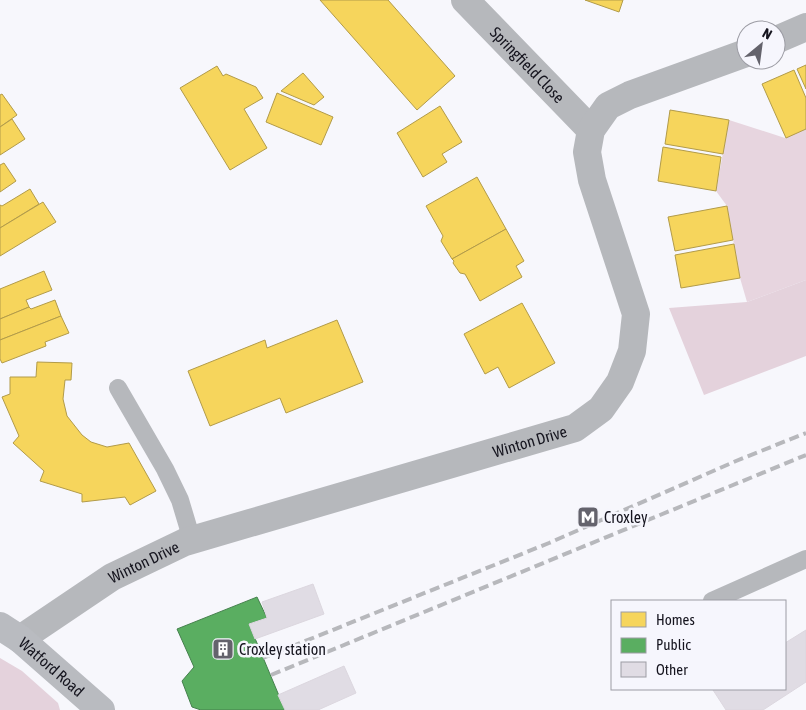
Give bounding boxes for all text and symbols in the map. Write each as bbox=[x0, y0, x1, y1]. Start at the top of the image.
north arrow bbox=[736, 20, 786, 70]
street label: Springfield Close bbox=[487, 23, 568, 106]
text: N bbox=[760, 25, 775, 43]
street label: Winton Drive bbox=[491, 422, 569, 461]
metro station icon: Croxley bbox=[576, 505, 600, 529]
place label: Croxley bbox=[604, 508, 648, 527]
street label: Winton Drive bbox=[105, 537, 182, 586]
legend bbox=[611, 600, 786, 690]
text: Homes bbox=[656, 611, 695, 628]
street label: Watford Road bbox=[16, 634, 88, 700]
text: Public bbox=[656, 636, 691, 653]
building icon: Croxley station bbox=[211, 637, 235, 661]
place label: Croxley station bbox=[239, 640, 326, 659]
text: Other bbox=[656, 661, 688, 678]

